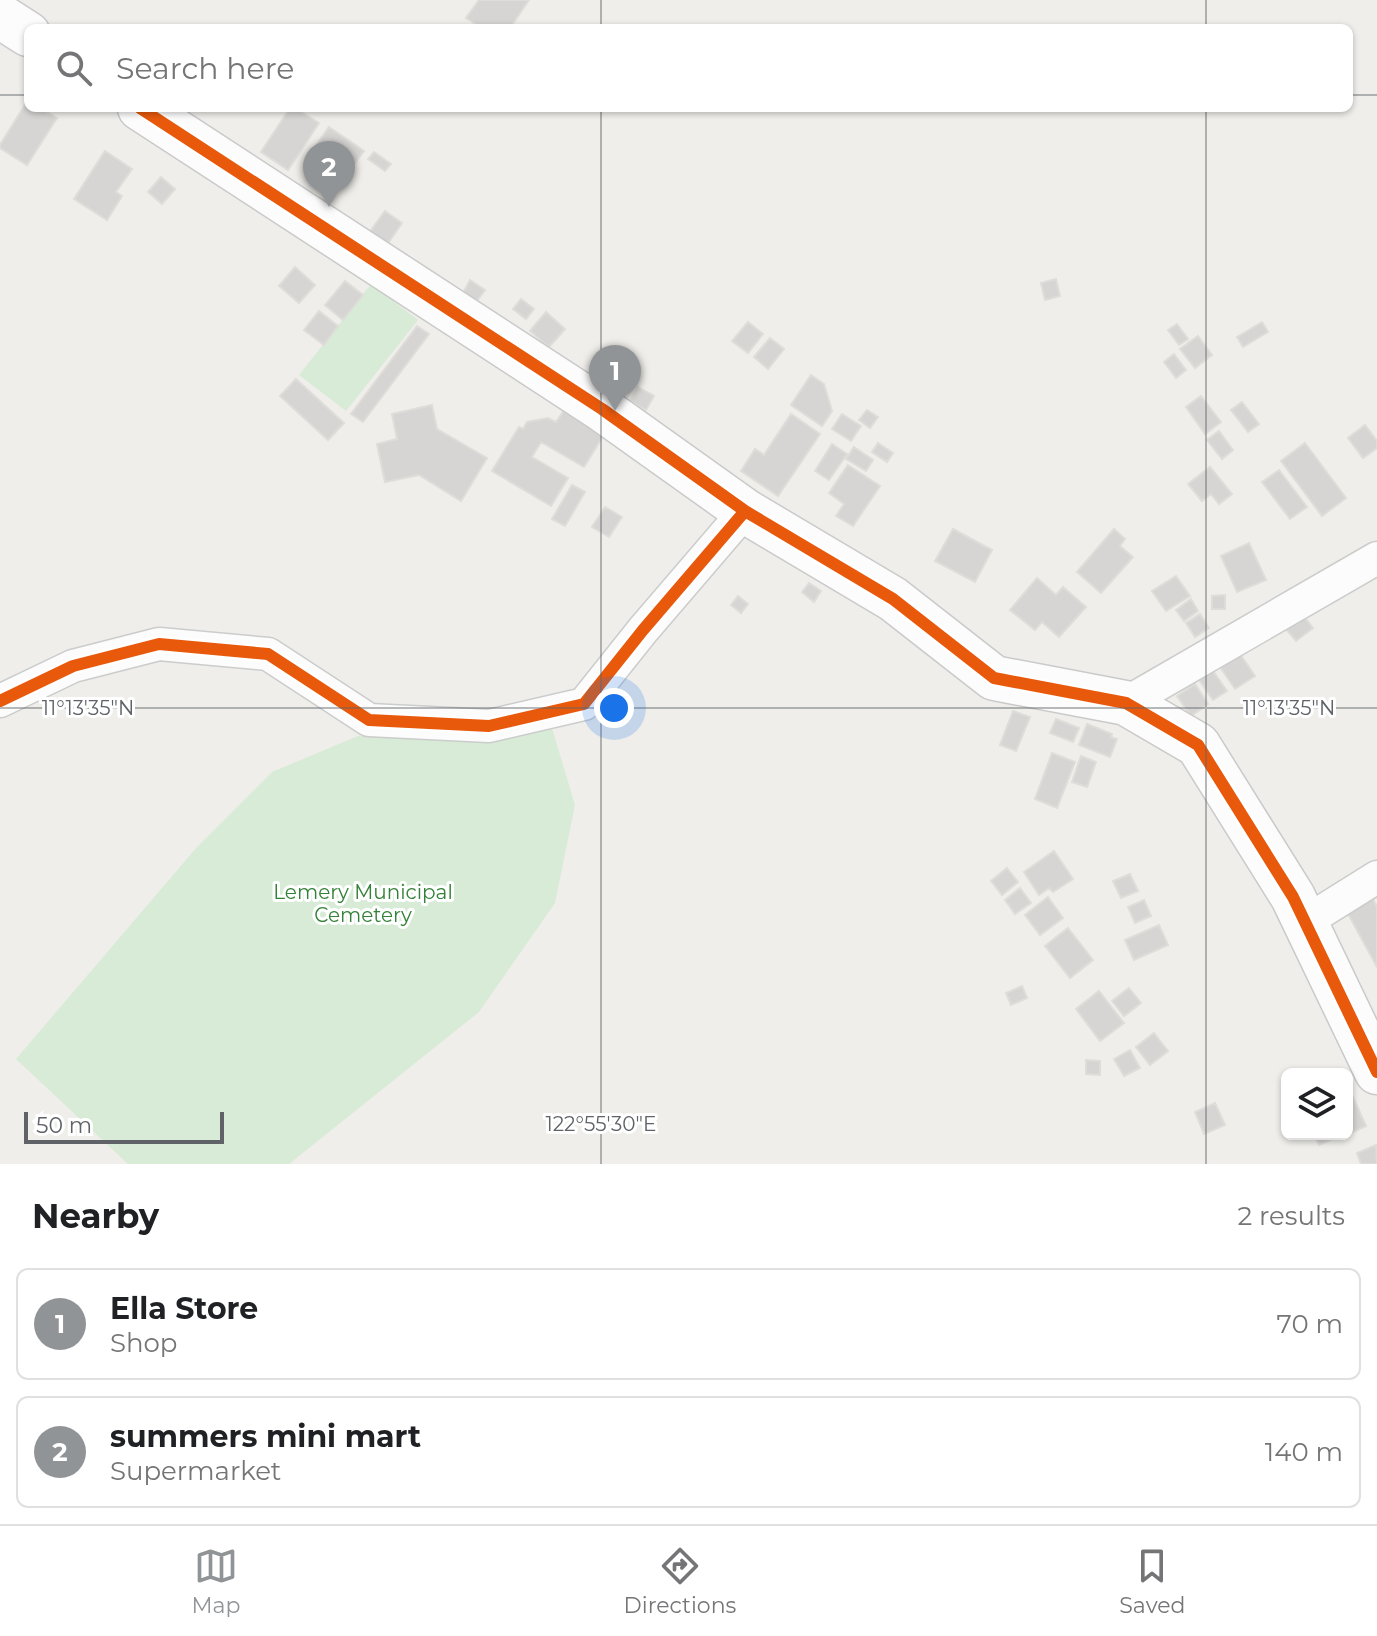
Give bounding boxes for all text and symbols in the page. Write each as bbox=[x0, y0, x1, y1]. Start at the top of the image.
search box bbox=[24, 24, 1353, 112]
icon: search bbox=[52, 46, 96, 90]
text: Search here bbox=[116, 50, 294, 87]
pin: 2 bbox=[303, 141, 355, 207]
pin: 1 bbox=[589, 345, 641, 411]
your location bbox=[594, 688, 634, 728]
text: 11°13'35"N bbox=[42, 696, 134, 720]
text: 11°13'35"N bbox=[1243, 696, 1335, 720]
park label: Lemery Municipal Cemetery bbox=[273, 880, 453, 927]
map controls bbox=[1281, 1068, 1353, 1140]
button: layers bbox=[1281, 1068, 1353, 1140]
scale bar bbox=[24, 1108, 224, 1144]
text: 50 m bbox=[36, 1112, 92, 1139]
text: 122°55'30"E bbox=[546, 1112, 656, 1136]
text: Nearby bbox=[32, 1195, 159, 1237]
text: 2 results bbox=[1237, 1200, 1345, 1232]
text: Ella Store bbox=[110, 1290, 258, 1327]
text: 1 bbox=[55, 1308, 65, 1340]
text: 70 m bbox=[1277, 1308, 1343, 1340]
text: Shop bbox=[110, 1327, 178, 1359]
text: summers mini mart bbox=[110, 1418, 421, 1455]
text: 2 bbox=[52, 1436, 68, 1468]
text: 140 m bbox=[1265, 1436, 1343, 1468]
text: Supermarket bbox=[110, 1455, 281, 1487]
tab: Map bbox=[192, 1544, 240, 1619]
tab: Directions bbox=[624, 1544, 736, 1619]
tab: Saved bbox=[1119, 1544, 1185, 1619]

